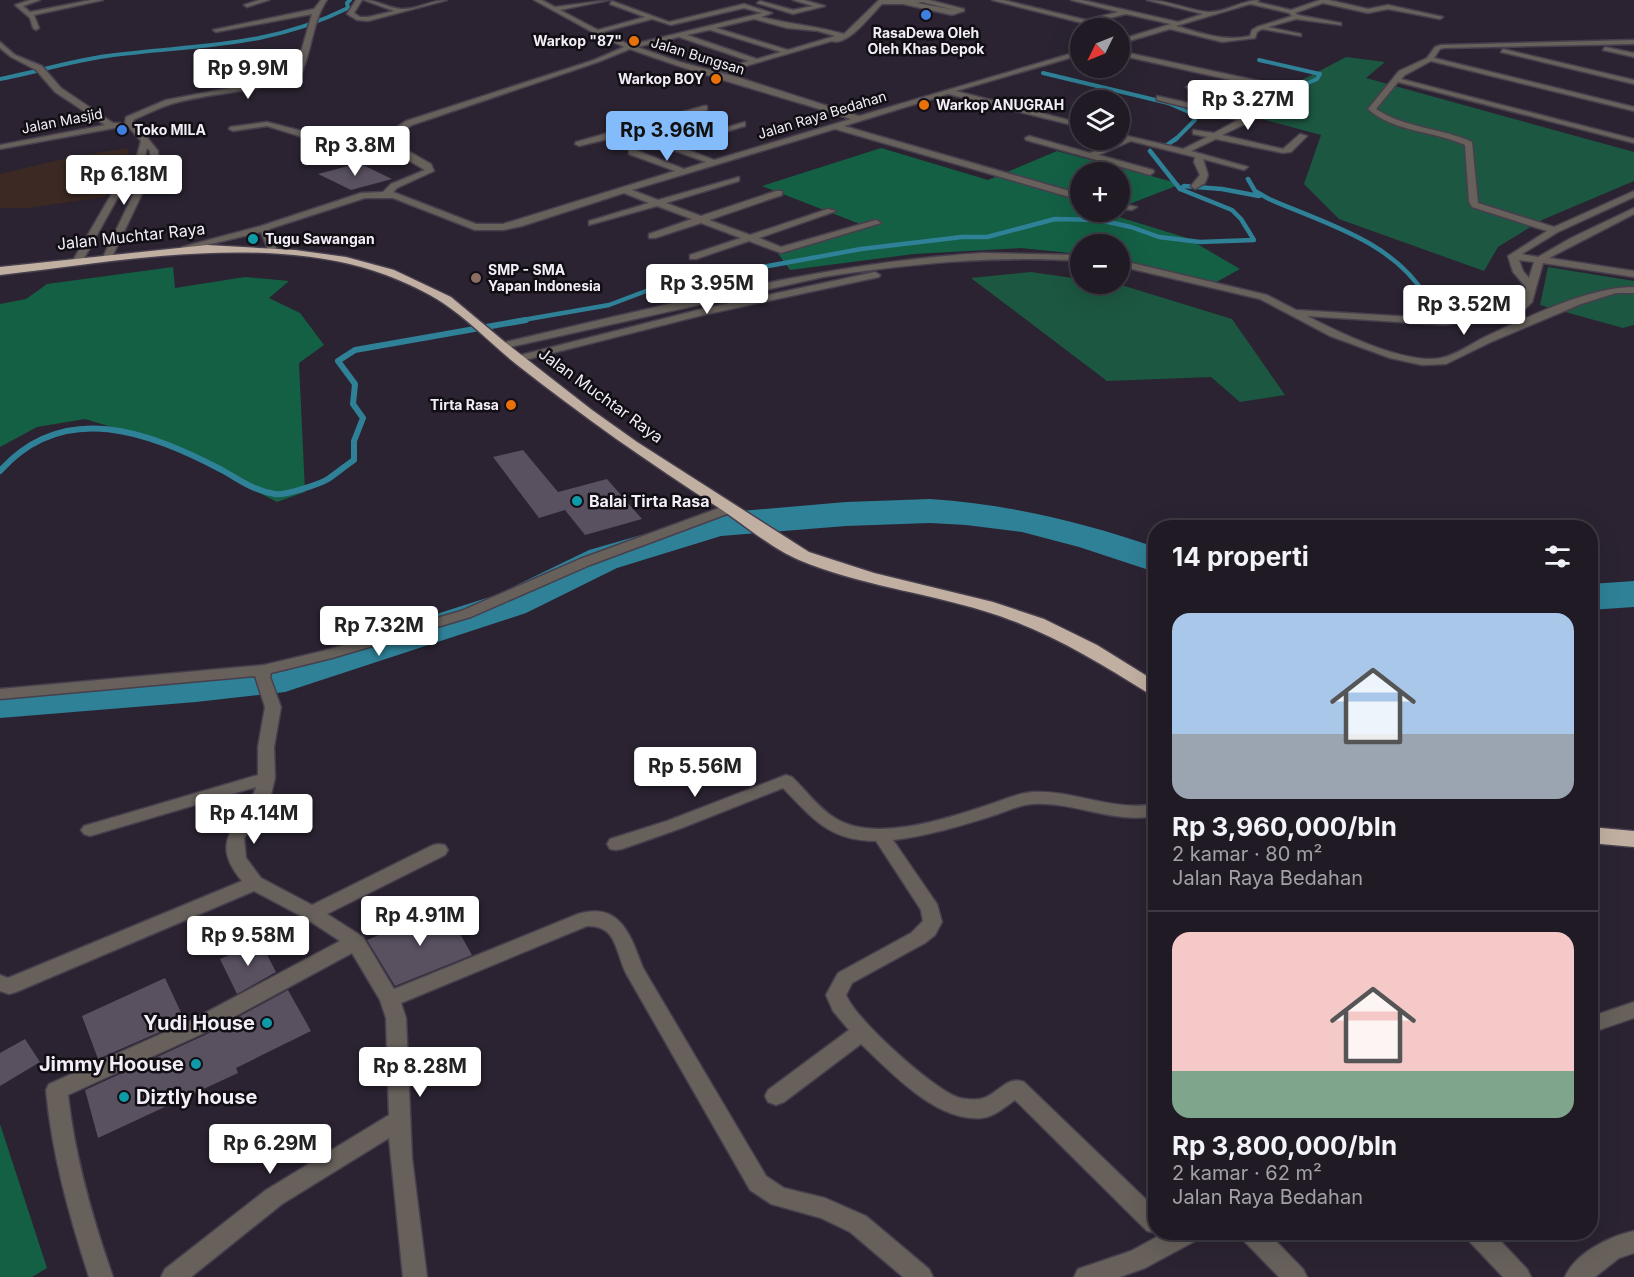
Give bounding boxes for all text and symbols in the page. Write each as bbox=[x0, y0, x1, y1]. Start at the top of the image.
marker: RasaDewa Oleh Oleh Khas Depok bbox=[919, 8, 933, 22]
north arrow bbox=[1070, 18, 1130, 78]
map controls bbox=[1070, 18, 1130, 294]
place label: RasaDewa Oleh Oleh Khas Depok bbox=[867, 24, 985, 57]
place label: Warkop "87" bbox=[533, 32, 622, 49]
street label: Jalan Bungsan bbox=[649, 33, 747, 78]
marker: Warkop "87" bbox=[627, 34, 641, 48]
pin: Rp 9.9M bbox=[193, 49, 303, 100]
text: Rp 9.9M bbox=[208, 56, 288, 80]
place label: Warkop BOY bbox=[618, 70, 704, 87]
marker: Warkop BOY bbox=[709, 72, 723, 86]
pin: Rp 3.27M bbox=[1186, 80, 1310, 131]
street label: Jalan Raya Bedahan bbox=[755, 87, 888, 142]
text: Rp 3.27M bbox=[1202, 87, 1294, 111]
button: layers bbox=[1070, 90, 1130, 150]
place label: Warkop ANUGRAH bbox=[936, 96, 1064, 113]
marker: Warkop ANUGRAH bbox=[917, 98, 931, 112]
street label: Jalan Masjid bbox=[20, 104, 104, 137]
pin: Rp 3.96M bbox=[605, 111, 729, 162]
text: Rp 3.96M bbox=[620, 118, 714, 142]
place label: Toko MILA bbox=[134, 121, 206, 138]
marker: Toko MILA bbox=[115, 123, 129, 137]
pin: Rp 3.8M bbox=[300, 126, 410, 177]
text: Rp 3.8M bbox=[315, 133, 395, 157]
pin: Rp 6.18M bbox=[62, 155, 186, 206]
text: Rp 6.18M bbox=[80, 162, 168, 186]
button: + bbox=[1070, 162, 1130, 222]
street label: Jalan Muchtar Raya bbox=[56, 218, 206, 254]
place label: Tugu Sawangan bbox=[265, 230, 375, 247]
marker: Tugu Sawangan bbox=[246, 232, 260, 246]
button: − bbox=[1070, 234, 1130, 294]
place label: SMP - SMA Yapan Indonesia bbox=[488, 261, 601, 294]
pin: Rp 3.95M bbox=[645, 264, 769, 315]
marker: SMP - SMA Yapan Indonesia bbox=[469, 271, 483, 285]
text: Rp 3.95M bbox=[660, 271, 754, 295]
pin: Rp 3.52M bbox=[1402, 285, 1526, 336]
text: Rp 3.52M bbox=[1417, 292, 1511, 316]
street label: Jalan Muchtar Raya bbox=[535, 343, 667, 447]
place label: Tirta Rasa bbox=[430, 396, 499, 413]
marker: Tirta Rasa bbox=[504, 398, 518, 412]
place label: Balai Tirta Rasa bbox=[589, 491, 709, 511]
marker: Balai Tirta Rasa bbox=[570, 494, 584, 508]
icon: filters bbox=[1541, 540, 1574, 573]
text: 14 properti bbox=[1172, 541, 1309, 572]
pin: Rp 7.32M bbox=[317, 606, 441, 657]
text: Rp 7.32M bbox=[334, 613, 424, 637]
icon: home bbox=[1319, 652, 1427, 760]
pin: Rp 5.56M bbox=[633, 747, 757, 798]
text: Rp 5.56M bbox=[648, 754, 742, 778]
pin: Rp 4.14M bbox=[192, 794, 316, 845]
text: Rp 4.14M bbox=[210, 801, 298, 825]
text: Rp 3,960,000/bln bbox=[1172, 811, 1397, 842]
text: 2 kamar · 80 m² bbox=[1172, 842, 1322, 866]
text: Jalan Raya Bedahan bbox=[1172, 866, 1363, 890]
pin: Rp 4.91M bbox=[358, 896, 482, 947]
text: Rp 4.91M bbox=[375, 903, 465, 927]
pin: Rp 9.58M bbox=[186, 916, 310, 967]
text: Rp 9.58M bbox=[201, 923, 295, 947]
icon: home bbox=[1319, 971, 1427, 1079]
place label: Yudi House bbox=[143, 1011, 255, 1035]
marker: Yudi House bbox=[260, 1016, 274, 1030]
pin: Rp 8.28M bbox=[358, 1047, 482, 1098]
place label: Jimmy Hoouse bbox=[39, 1052, 184, 1076]
text: Rp 8.28M bbox=[373, 1054, 467, 1078]
marker: Jimmy Hoouse bbox=[189, 1057, 203, 1071]
place label: Diztly house bbox=[136, 1085, 257, 1109]
marker: Diztly house bbox=[117, 1090, 131, 1104]
pin: Rp 6.29M bbox=[208, 1124, 332, 1175]
text: Rp 3,800,000/bln bbox=[1172, 1130, 1397, 1161]
text: Rp 6.29M bbox=[223, 1131, 317, 1155]
text: 2 kamar · 62 m² bbox=[1172, 1161, 1322, 1185]
text: Jalan Raya Bedahan bbox=[1172, 1185, 1363, 1209]

